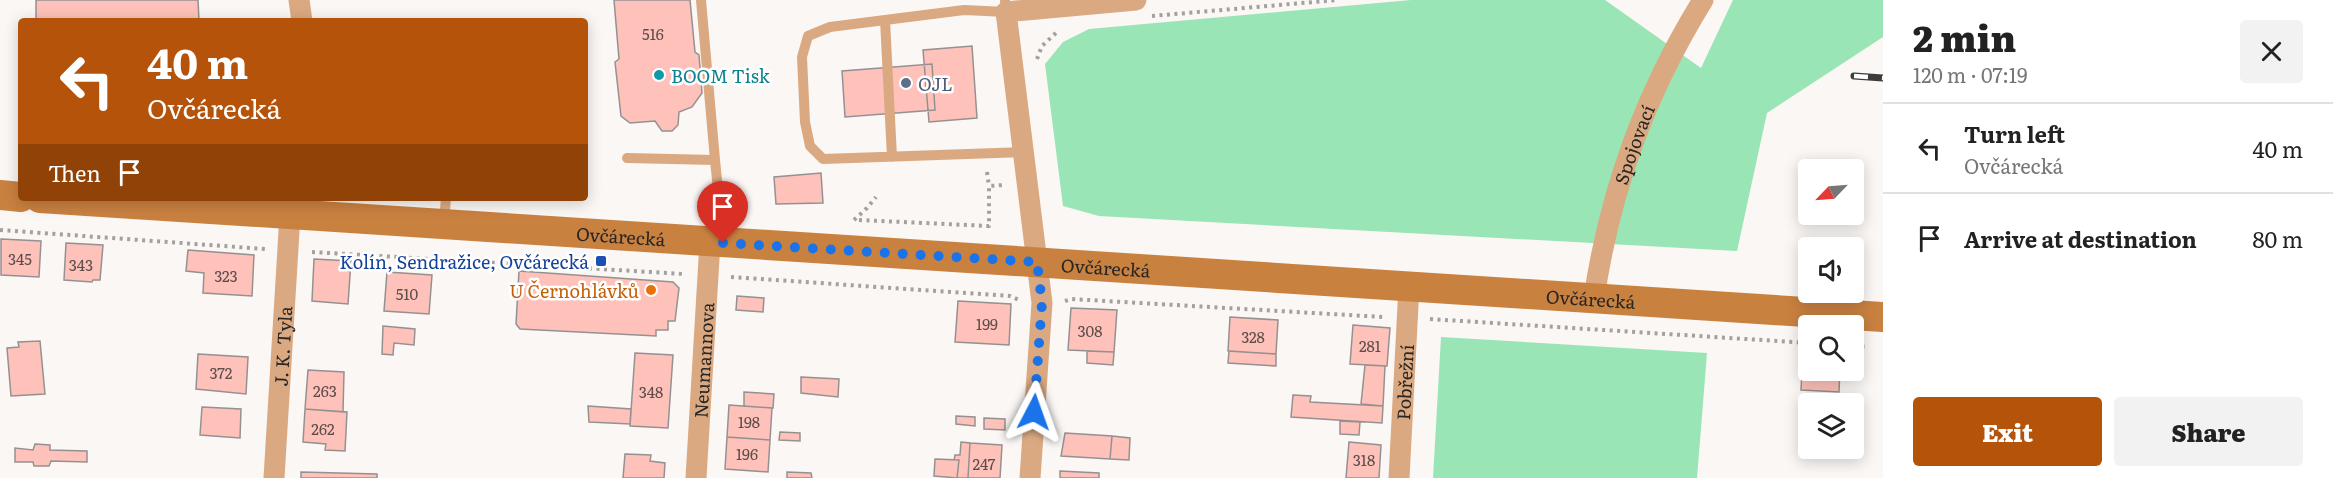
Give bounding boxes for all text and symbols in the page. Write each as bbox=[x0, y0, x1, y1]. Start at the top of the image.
text: 2 min bbox=[1913, 10, 2016, 63]
button: close bbox=[2240, 20, 2303, 83]
house number: 516 bbox=[642, 22, 664, 45]
text: 40 m bbox=[147, 30, 248, 92]
icon: left bbox=[48, 42, 126, 120]
text: 120 m · 07:19 bbox=[1913, 59, 2027, 89]
place label: BOOM Tisk bbox=[671, 62, 771, 89]
marker: BOOM Tisk bbox=[652, 68, 666, 82]
place label: OJL bbox=[918, 70, 953, 97]
marker: OJL bbox=[899, 76, 913, 90]
text: Ovčárecká bbox=[147, 87, 281, 127]
street label: Spojovací bbox=[1607, 100, 1660, 188]
text: Turn left bbox=[1964, 117, 2065, 150]
icon: left bbox=[1913, 132, 1946, 165]
text: 40 m bbox=[2252, 132, 2303, 165]
text: Ovčárecká bbox=[1964, 150, 2063, 180]
text: Then bbox=[48, 156, 101, 189]
icon: arrive bbox=[113, 156, 146, 189]
north arrow bbox=[1798, 159, 1864, 225]
map controls bbox=[1798, 159, 1864, 459]
pin bbox=[697, 181, 748, 243]
icon: arrive bbox=[706, 190, 739, 223]
street label: Ovčárecká bbox=[575, 219, 667, 252]
icon: arrive bbox=[1913, 222, 1946, 255]
text: Arrive at destination bbox=[1964, 222, 2197, 255]
text: 80 m bbox=[2252, 222, 2303, 255]
button: sound bbox=[1798, 237, 1864, 303]
house number: 345 bbox=[8, 247, 32, 270]
place label: Kolín, Sendražice, Ovčárecká bbox=[339, 248, 589, 275]
street label: Ovčárecká bbox=[1060, 250, 1152, 283]
house number: 343 bbox=[69, 253, 93, 276]
marker: Kolín, Sendražice, Ovčárecká bbox=[594, 254, 608, 268]
house number: 323 bbox=[214, 264, 238, 287]
place label: U Černohlávků bbox=[509, 277, 639, 304]
house number: 510 bbox=[396, 282, 419, 305]
street label: Ovčárecká bbox=[1545, 282, 1637, 315]
marker: U Černohlávků bbox=[644, 283, 658, 297]
street label: Neumannova bbox=[686, 301, 720, 419]
street label: J. K. Tyla bbox=[266, 305, 298, 387]
house number: 199 bbox=[976, 312, 998, 335]
button: search bbox=[1798, 315, 1864, 381]
house number: 308 bbox=[1077, 319, 1103, 342]
house number: 328 bbox=[1241, 325, 1265, 348]
house number: 281 bbox=[1359, 334, 1381, 357]
street label: Pobřežní bbox=[1389, 344, 1419, 421]
house number: 372 bbox=[210, 361, 233, 384]
house number: 263 bbox=[313, 379, 337, 402]
house number: 348 bbox=[639, 380, 663, 403]
position arrow bbox=[1002, 380, 1066, 444]
button: layers bbox=[1798, 393, 1864, 459]
button: Exit bbox=[1913, 397, 2102, 466]
button: Share bbox=[2114, 397, 2303, 466]
house number: 198 bbox=[738, 410, 760, 433]
house number: 262 bbox=[311, 417, 335, 440]
house number: 196 bbox=[736, 442, 758, 465]
house number: 318 bbox=[1353, 448, 1375, 471]
house number: 247 bbox=[973, 452, 996, 475]

